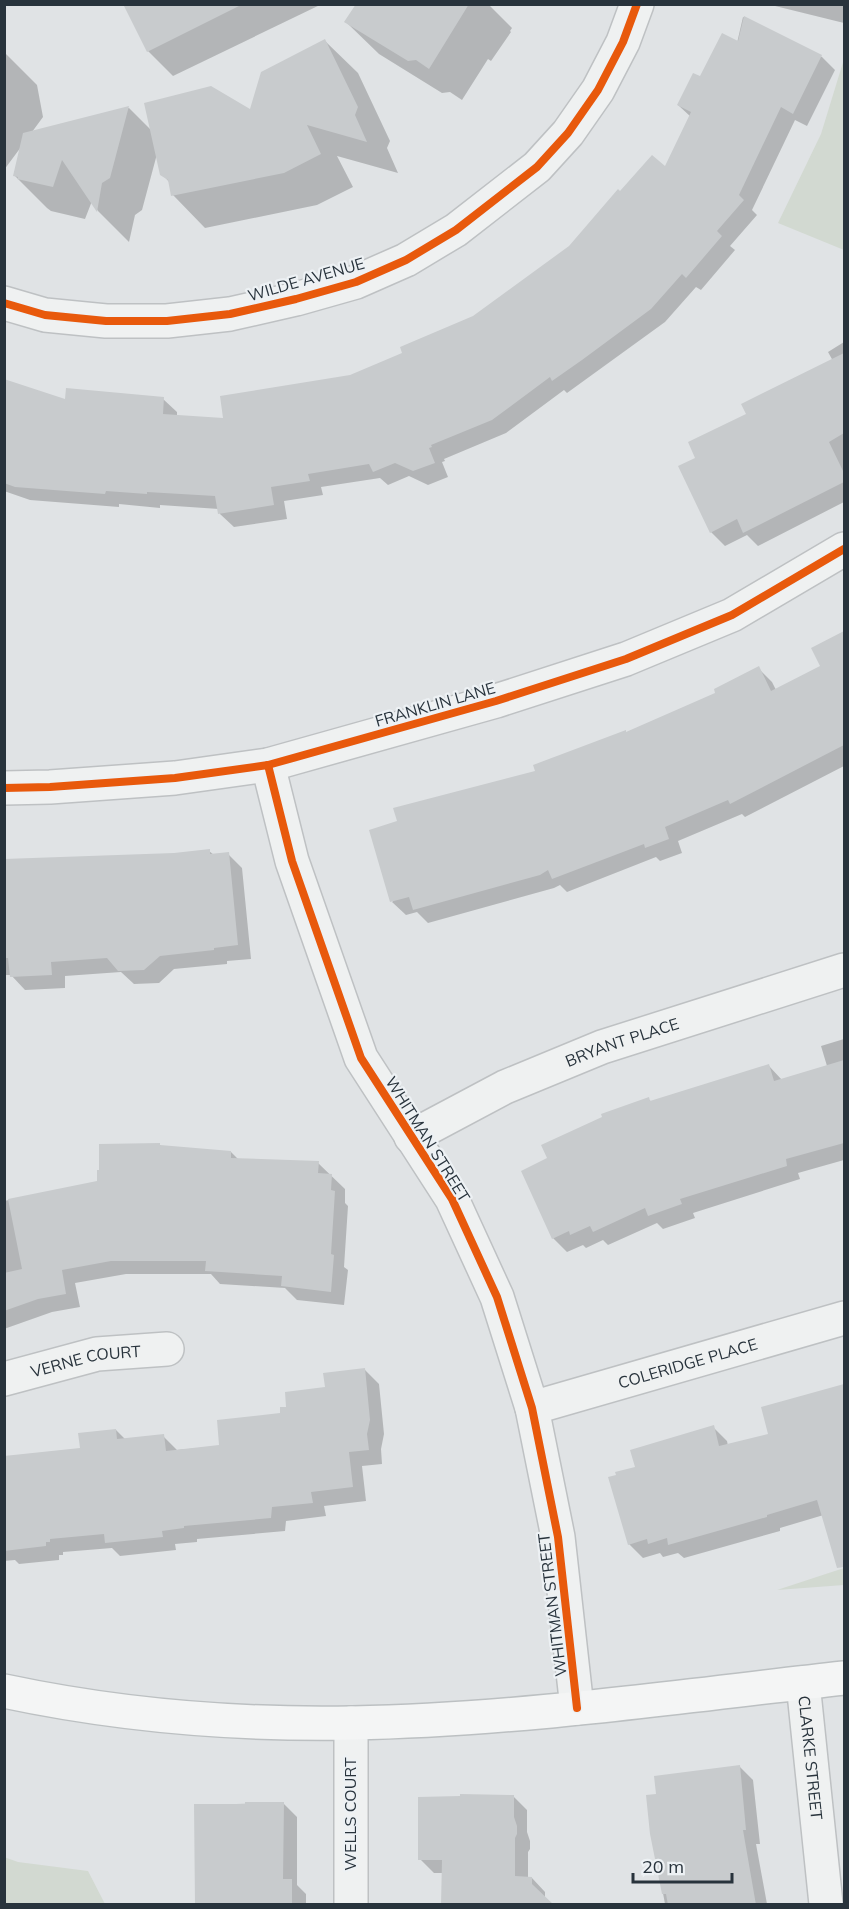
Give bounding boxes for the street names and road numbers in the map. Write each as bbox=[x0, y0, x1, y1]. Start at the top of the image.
street label: WILDE AVENUE bbox=[245, 253, 367, 305]
street label: FRANKLIN LANE bbox=[373, 677, 497, 731]
street label: BRYANT PLACE bbox=[562, 1013, 681, 1071]
street label: WHITMAN STREET bbox=[381, 1073, 475, 1206]
street label: COLERIDGE PLACE bbox=[616, 1333, 760, 1393]
street label: VERNE COURT bbox=[28, 1341, 142, 1381]
street label: WHITMAN STREET bbox=[533, 1532, 571, 1678]
street label: CLARKE STREET bbox=[794, 1695, 827, 1821]
street label: WELLS COURT bbox=[340, 1757, 360, 1871]

